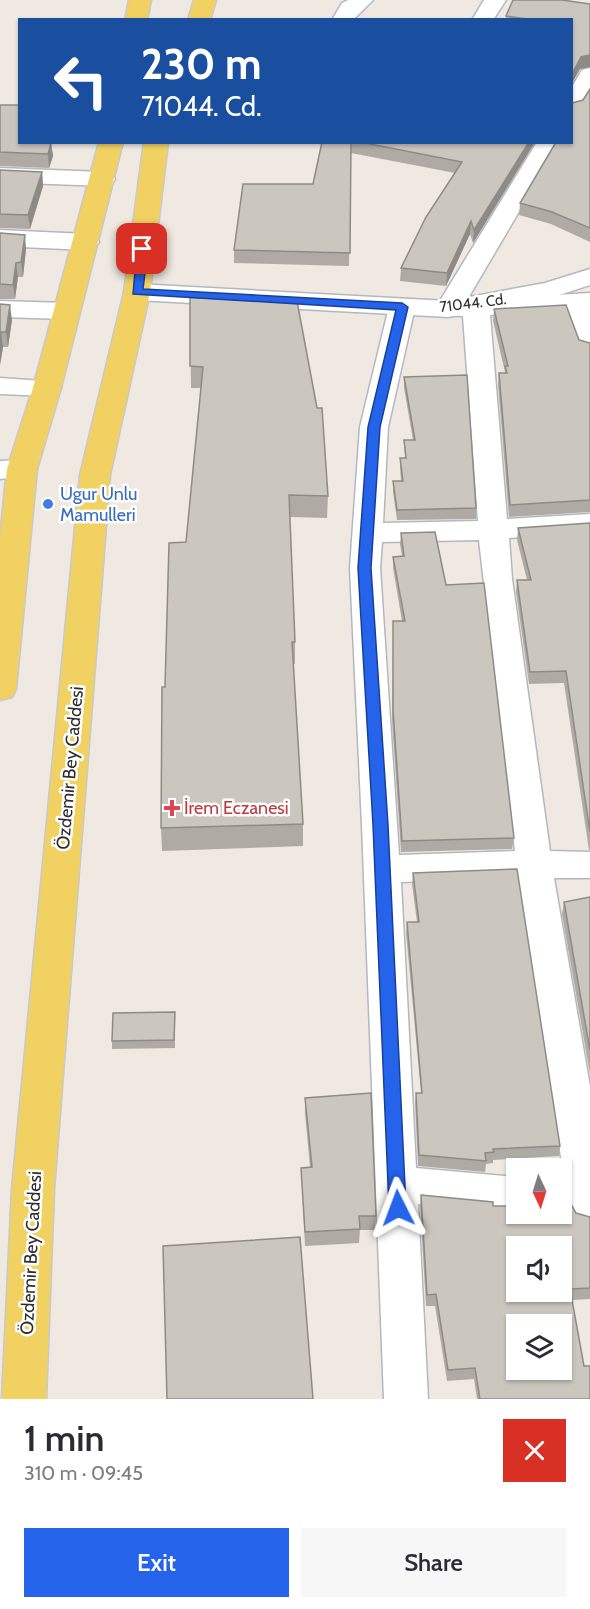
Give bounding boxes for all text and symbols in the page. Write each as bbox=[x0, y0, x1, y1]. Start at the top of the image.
text: 230 m bbox=[141, 38, 261, 90]
icon: left bbox=[42, 42, 120, 120]
text: 71044. Cd. bbox=[141, 90, 262, 123]
pin bbox=[116, 223, 167, 274]
icon: arrive bbox=[125, 232, 158, 265]
street label: 71044. Cd. bbox=[439, 290, 507, 316]
place label: Ugur Unlu Mamulleri bbox=[60, 483, 137, 526]
marker: Ugur Unlu Mamulleri bbox=[41, 497, 55, 511]
street label: Özdemir Bey Caddesi bbox=[52, 685, 88, 851]
place label: İrem Eczanesi bbox=[184, 797, 289, 819]
marker: İrem Eczanesi bbox=[165, 801, 179, 815]
north arrow bbox=[506, 1158, 572, 1224]
map controls bbox=[506, 1158, 572, 1380]
street label: Özdemir Bey Caddesi bbox=[16, 1171, 46, 1335]
position arrow bbox=[366, 1176, 430, 1240]
button: sound bbox=[506, 1236, 572, 1302]
button: layers bbox=[506, 1314, 572, 1380]
text: 1 min bbox=[24, 1416, 104, 1460]
button: close bbox=[503, 1419, 566, 1482]
text: 310 m · 09:45 bbox=[24, 1461, 143, 1485]
button: Exit bbox=[24, 1528, 289, 1597]
button: Share bbox=[301, 1528, 566, 1597]

